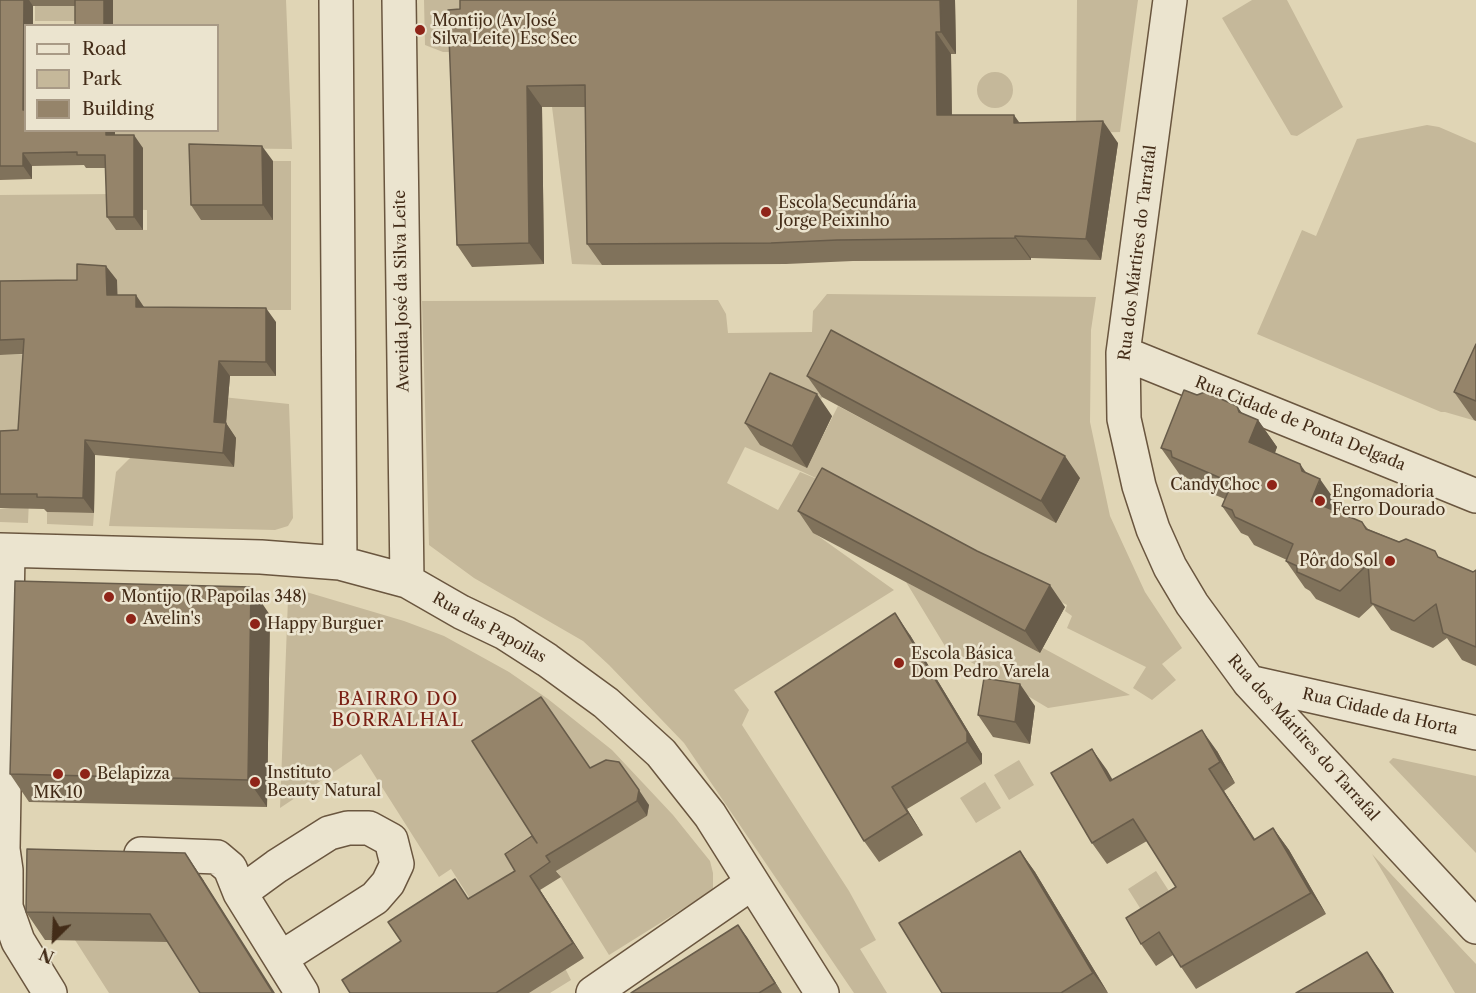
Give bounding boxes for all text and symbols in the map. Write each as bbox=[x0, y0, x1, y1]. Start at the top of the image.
place label: Montijo (Av José Silva Leite) Esc Sec bbox=[432, 11, 577, 49]
marker: Montijo (Av José Silva Leite) Esc Sec bbox=[413, 23, 427, 37]
legend bbox=[24, 24, 219, 132]
text: Road bbox=[82, 38, 127, 60]
text: Park bbox=[82, 68, 121, 90]
text: Building bbox=[82, 98, 154, 120]
street label: Rua dos Mártires do Tarrafal bbox=[1115, 144, 1161, 362]
street label: Avenida José da Silva Leite bbox=[391, 190, 413, 392]
place label: Escola Secundária Jorge Peixinho bbox=[778, 193, 917, 231]
marker: Escola Secundária Jorge Peixinho bbox=[759, 205, 773, 219]
street label: Rua Cidade de Ponta Delgada bbox=[1192, 373, 1408, 475]
place label: CandyChoc bbox=[1170, 475, 1260, 495]
marker: CandyChoc bbox=[1265, 478, 1279, 492]
place label: Engomadoria Ferro Dourado bbox=[1332, 482, 1445, 520]
marker: Engomadoria Ferro Dourado bbox=[1313, 494, 1327, 508]
place label: Pôr do Sol bbox=[1299, 551, 1378, 571]
marker: Pôr do Sol bbox=[1383, 554, 1397, 568]
place label: Montijo (R Papoilas 348) bbox=[121, 587, 306, 607]
street label: Rua das Papoilas bbox=[429, 589, 549, 667]
marker: Montijo (R Papoilas 348) bbox=[102, 590, 116, 604]
place label: Avelin's bbox=[143, 609, 201, 629]
marker: Avelin's bbox=[124, 612, 138, 626]
place label: Happy Burguer bbox=[267, 614, 383, 634]
marker: Happy Burguer bbox=[248, 617, 262, 631]
place label: Escola Básica Dom Pedro Varela bbox=[911, 644, 1050, 682]
street label: Rua dos Mártires do Tarrafal bbox=[1223, 651, 1383, 825]
marker: Escola Básica Dom Pedro Varela bbox=[892, 656, 906, 670]
street label: Rua Cidade da Horta bbox=[1300, 685, 1460, 739]
district label: BAIRRO DO BORRALHAL bbox=[332, 689, 464, 732]
place label: Instituto Beauty Natural bbox=[267, 763, 381, 801]
place label: Belapizza bbox=[97, 764, 170, 784]
marker: MK 10 bbox=[51, 767, 65, 781]
marker: Belapizza bbox=[78, 767, 92, 781]
marker: Instituto Beauty Natural bbox=[248, 775, 262, 789]
place label: MK 10 bbox=[33, 783, 83, 803]
north arrow bbox=[24, 909, 84, 969]
text: N bbox=[36, 943, 57, 967]

